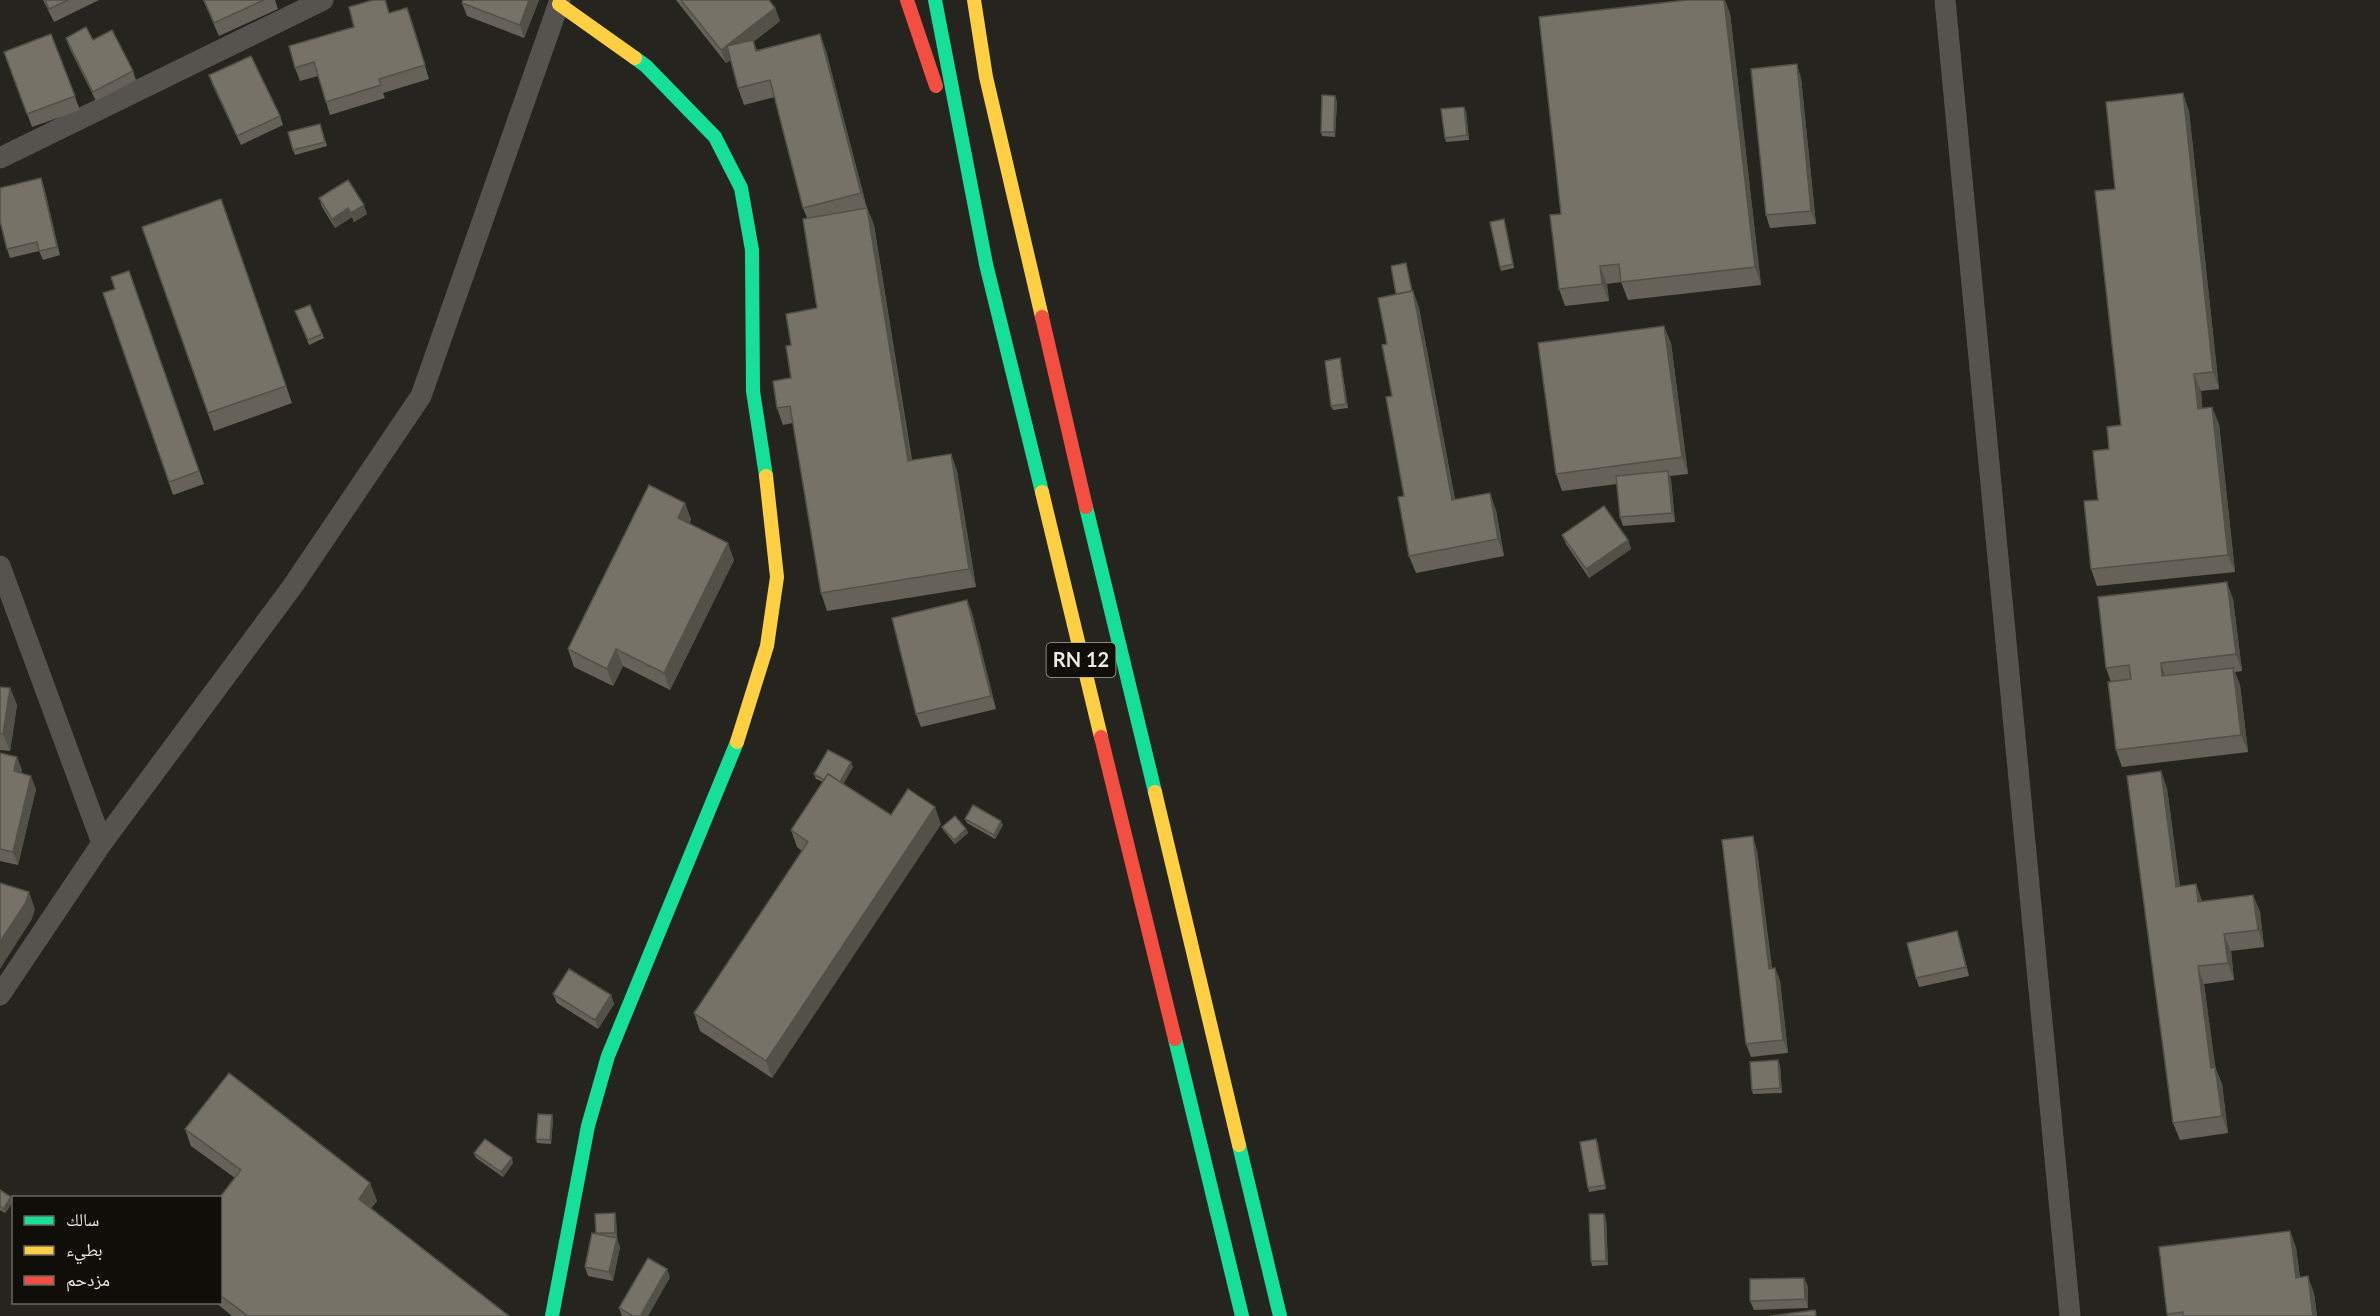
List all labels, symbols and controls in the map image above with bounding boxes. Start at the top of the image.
road number: RN 12 [1046,643,1116,677]
legend [12,1196,222,1304]
text: سالك [66,1208,99,1230]
text: بطيء [66,1238,103,1265]
text: مزدحم [66,1268,110,1292]

